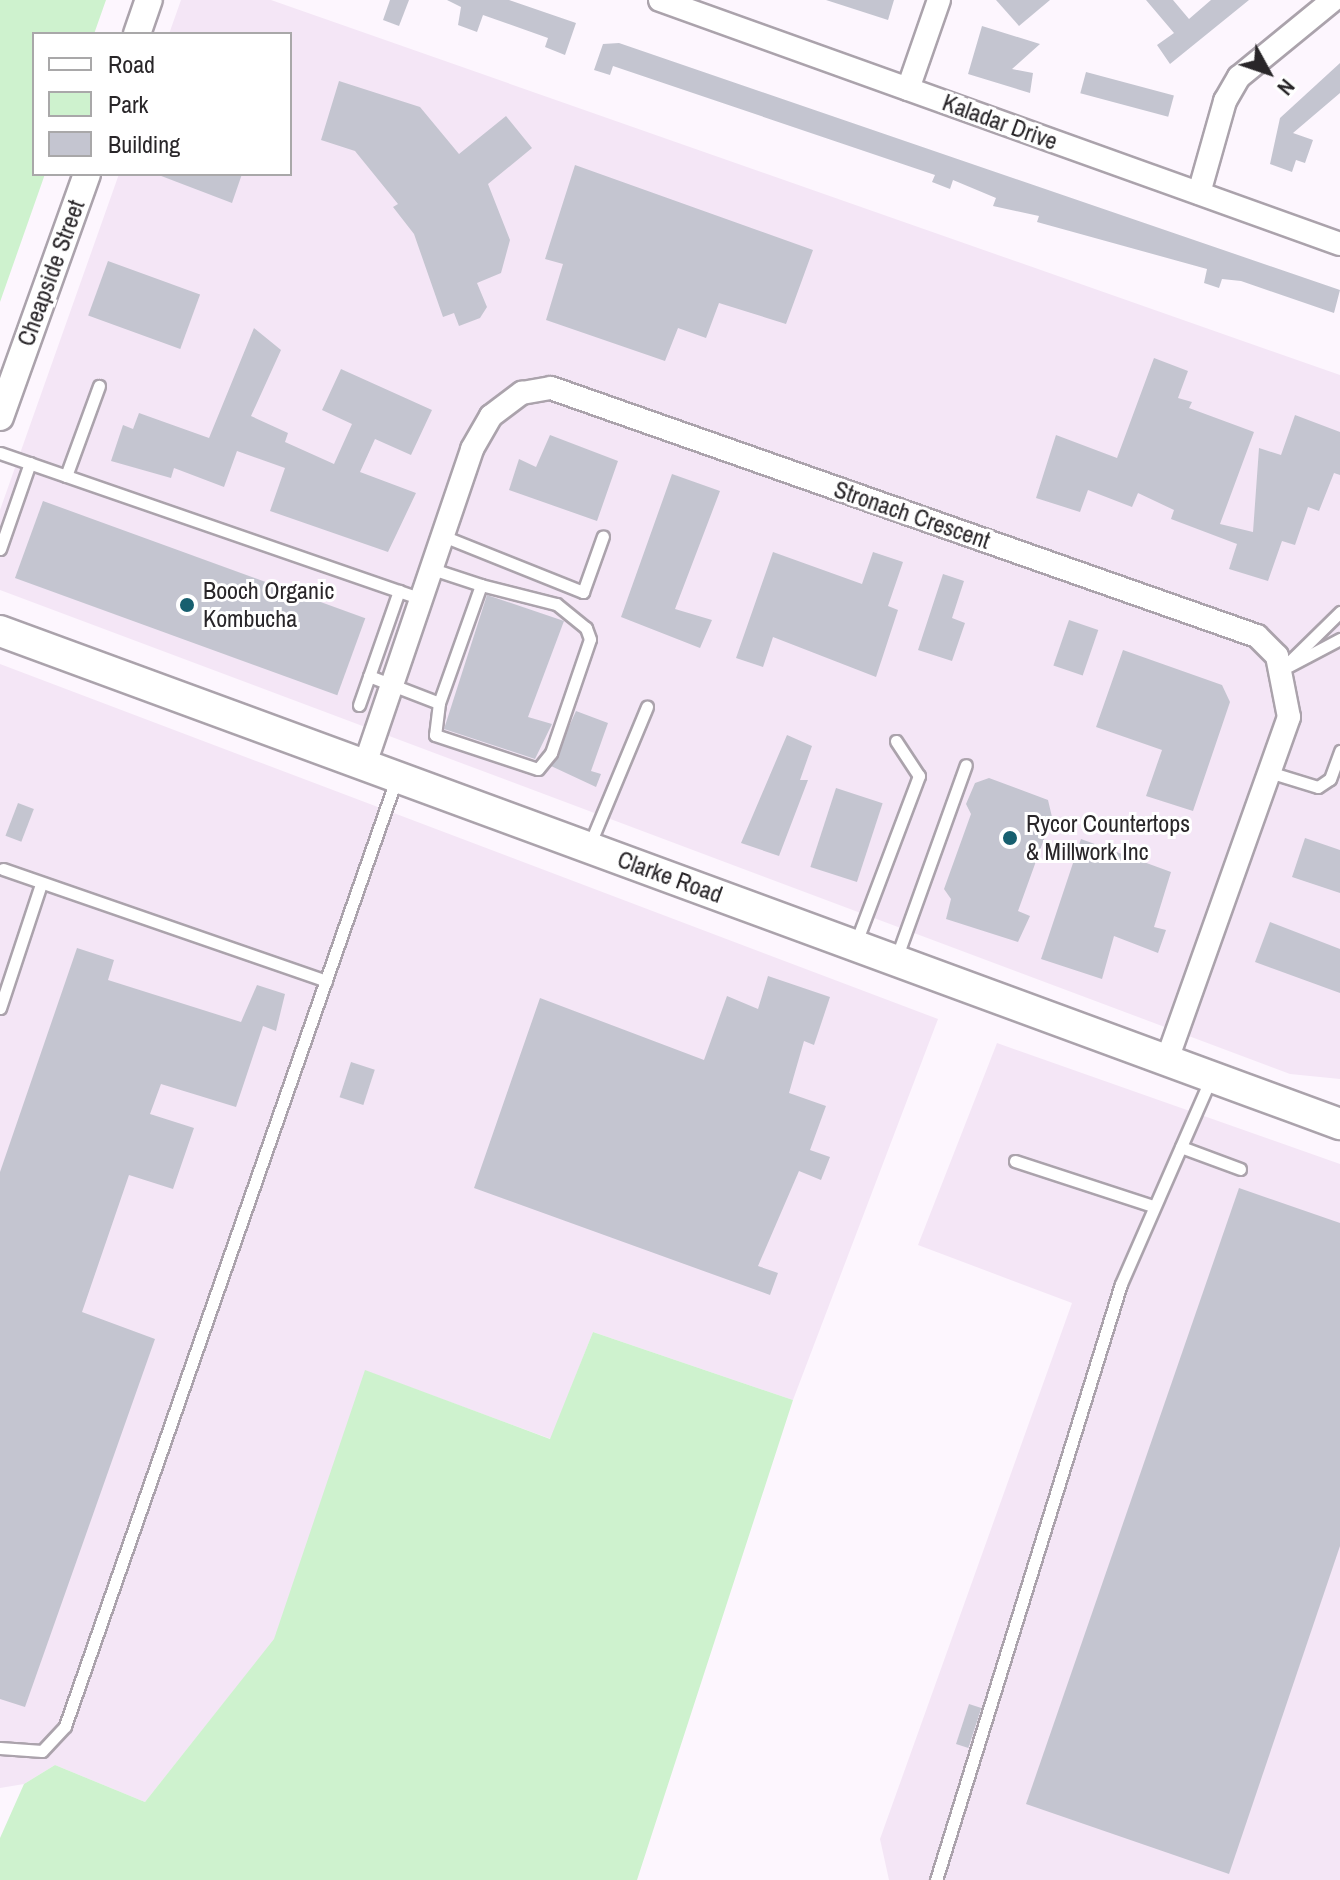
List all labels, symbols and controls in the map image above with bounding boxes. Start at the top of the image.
legend [32,32,292,176]
north arrow [1228,32,1308,112]
text: Road [108,48,155,80]
text: N [1271,73,1302,102]
text: Park [108,88,148,120]
street label: Kaladar Drive [939,88,1061,156]
text: Building [108,128,180,160]
street label: Cheapside Street [11,196,91,350]
street label: Stronach Crescent [830,475,994,555]
place label: Booch Organic Kombucha [203,577,334,633]
marker: Booch Organic Kombucha [178,596,196,614]
place label: Rycor Countertops & Millwork Inc [1026,810,1190,866]
marker: Rycor Countertops & Millwork Inc [1001,829,1019,847]
street label: Clarke Road [614,845,726,909]

